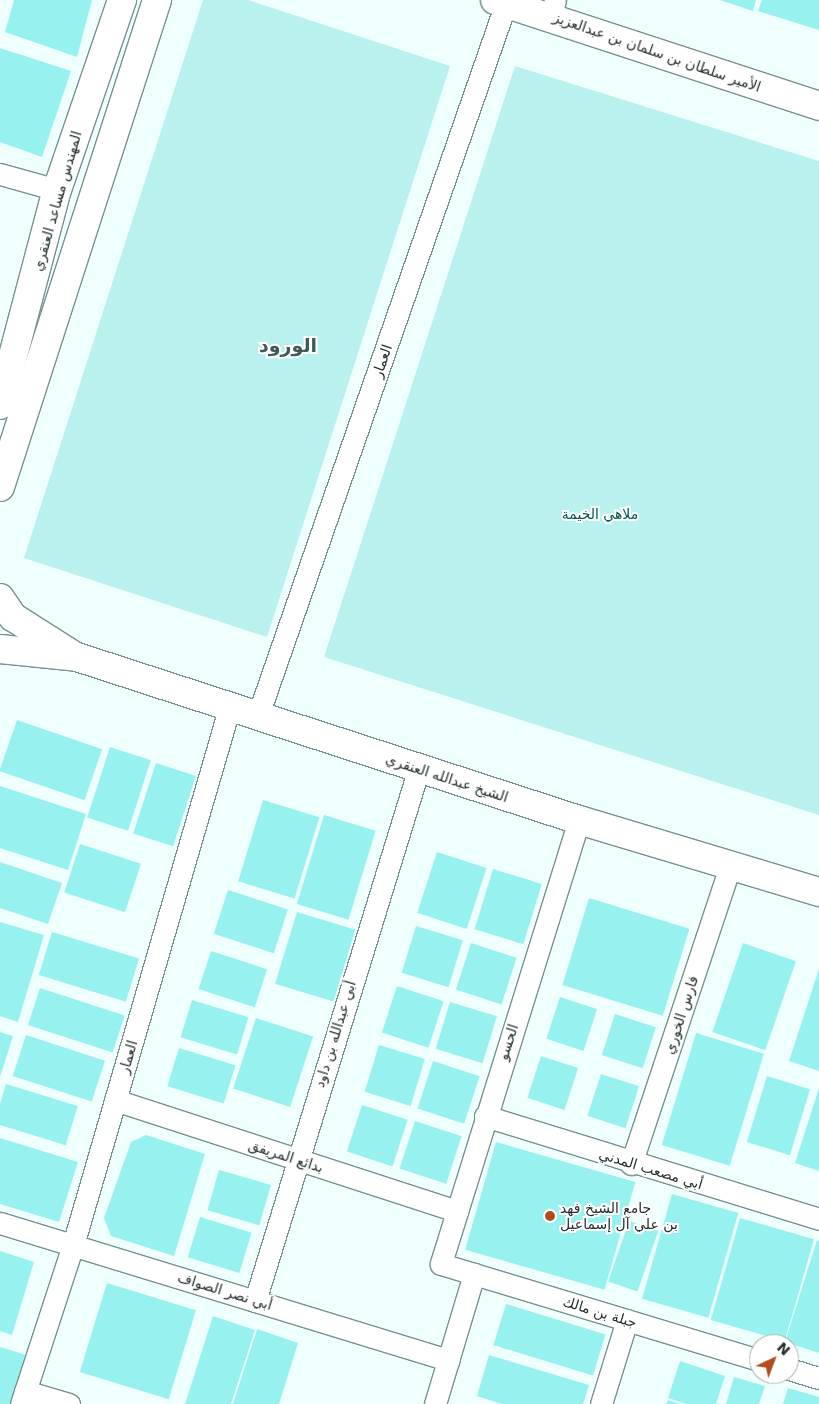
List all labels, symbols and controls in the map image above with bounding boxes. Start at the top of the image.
street label: الأمير سلطان بن سلمان بن عبدالعزيز [551,9,763,95]
street label: المهندس مساعد العنقري [29,129,85,273]
district label: الورود [259,335,317,357]
street label: العمار [369,342,395,380]
park label: ملاهي الخيمة [562,506,638,522]
street label: الشيخ عبدالله العنقري [384,750,510,806]
street label: فارس الخوري [660,974,702,1056]
street label: أبي عبدالله بن داود [311,979,359,1089]
street label: الحسو [494,1022,522,1062]
street label: العمار [115,1038,141,1076]
street label: بدائع المريفق [247,1136,325,1176]
street label: أبي مصعب المدني [597,1145,705,1193]
place label: جامع الشيخ فهد بن علي آل إسماعيل [560,1200,678,1232]
marker: جامع الشيخ فهد بن علي آل إسماعيل [544,1210,556,1222]
street label: أبي نصر الصواف [176,1269,274,1313]
street label: جبلة بن مالك [561,1293,639,1331]
north arrow [749,1334,799,1384]
text: N [774,1339,793,1359]

